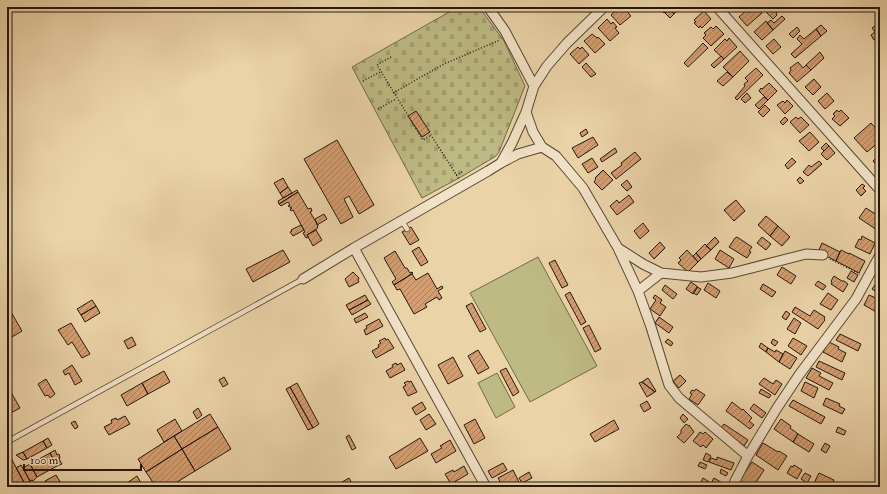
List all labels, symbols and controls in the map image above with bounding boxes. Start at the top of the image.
scale bar [24,446,141,472]
text: 100 m [30,453,59,468]

